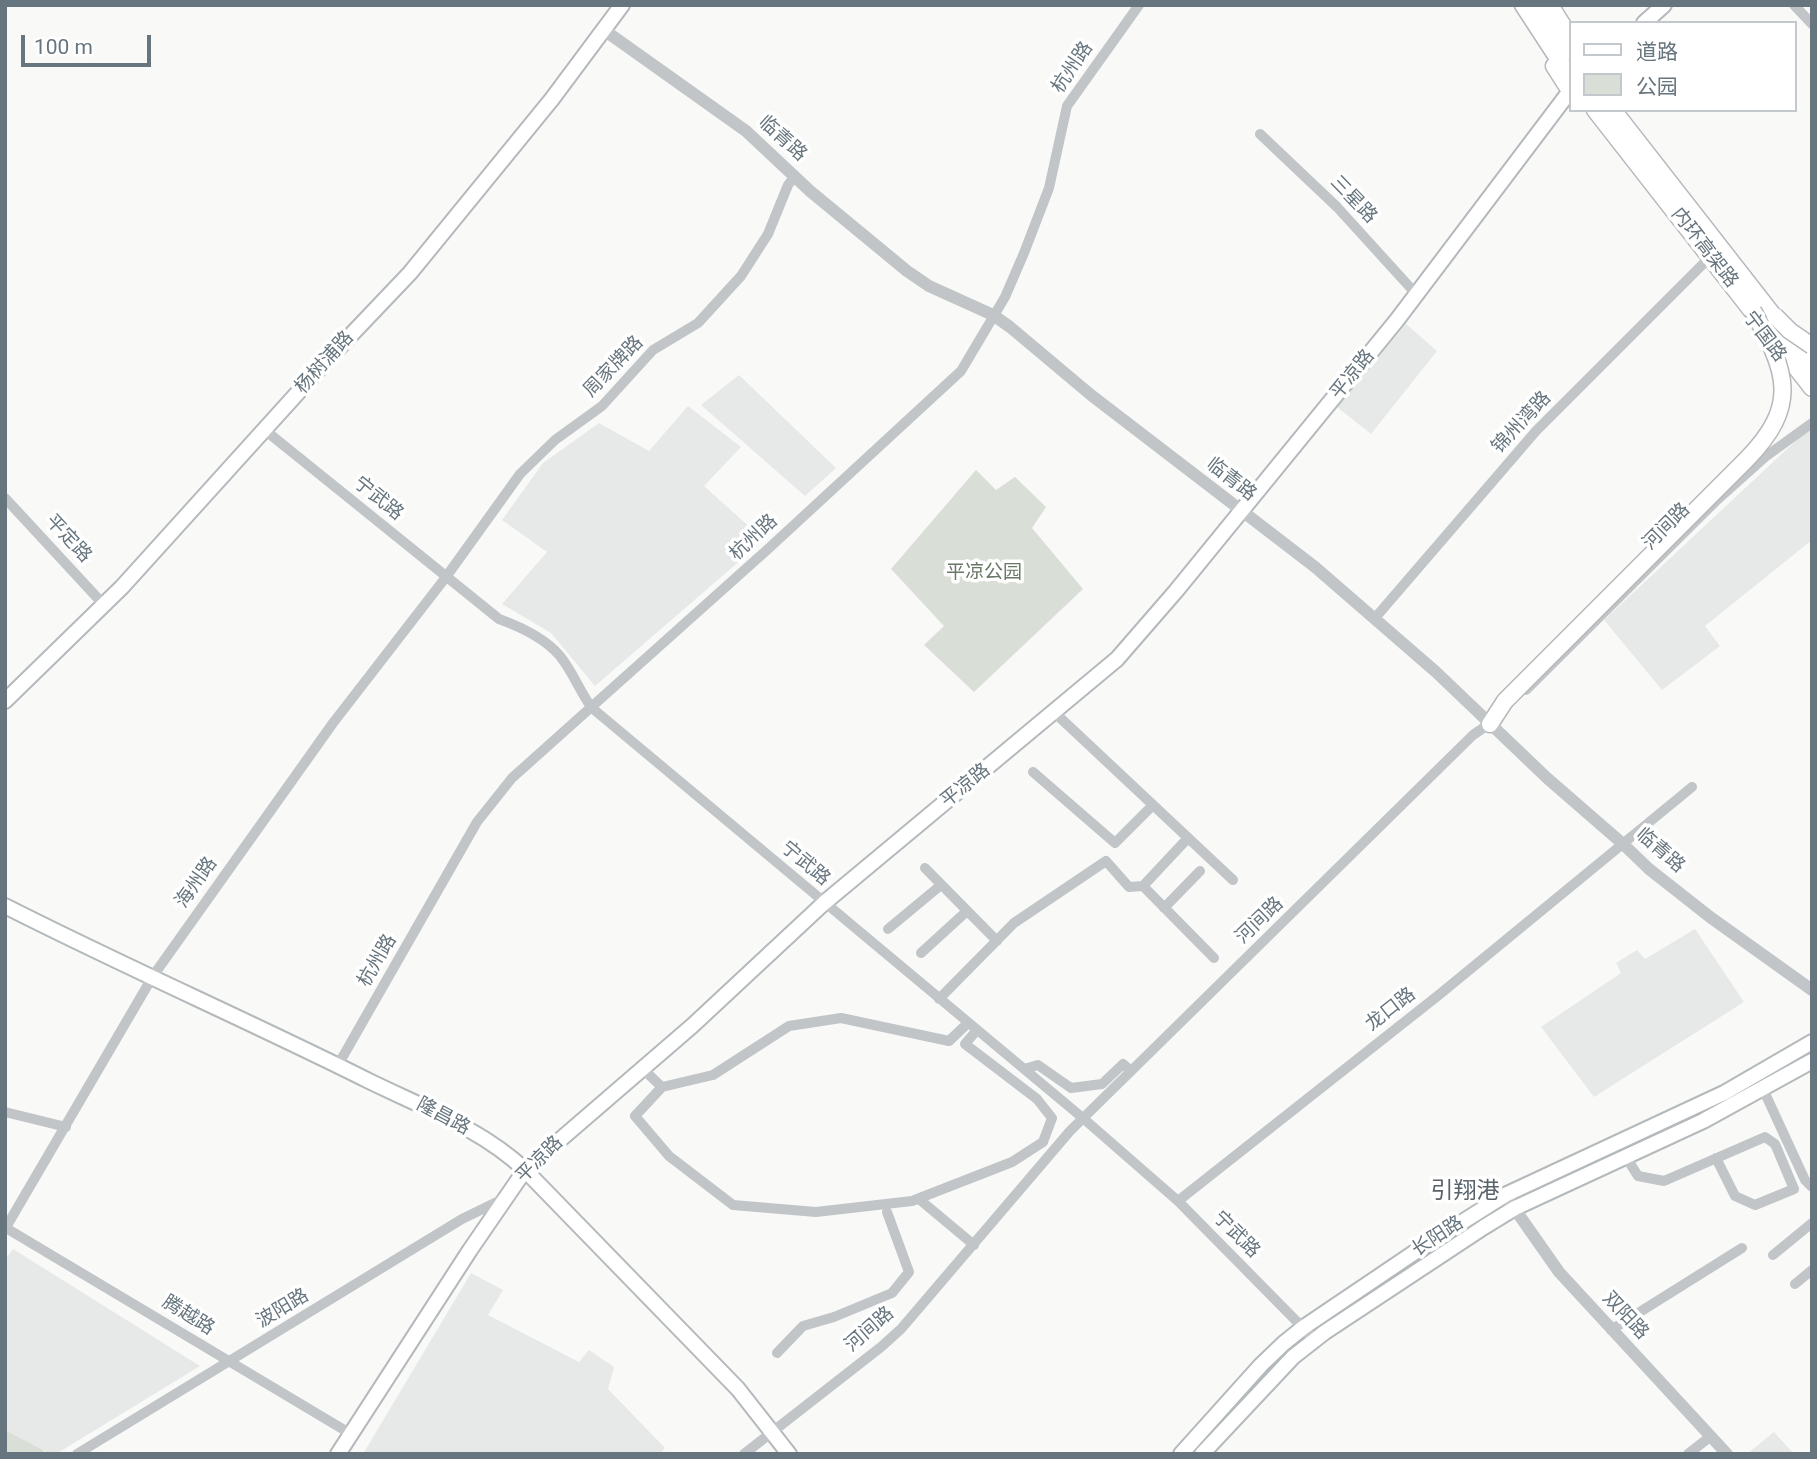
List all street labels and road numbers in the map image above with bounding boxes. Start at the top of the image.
street label: 杭州路 [1048,38,1098,98]
street label: 临青路 [753,111,811,167]
street label: 三星路 [1325,172,1381,228]
street label: 内环高架路 [1666,204,1742,292]
street label: 宁国路 [1738,307,1790,367]
street label: 杨树浦路 [291,327,359,399]
street label: 周家牌路 [579,332,649,402]
street label: 平凉路 [1326,346,1380,404]
street label: 锦州湾路 [1488,387,1556,459]
street label: 临青路 [1202,453,1260,507]
street label: 宁武路 [349,472,407,526]
street label: 河间路 [1639,499,1695,555]
street label: 平定路 [40,510,96,568]
street label: 杭州路 [725,510,783,566]
street label: 平凉路 [937,759,995,813]
street label: 临青路 [1631,824,1689,878]
street label: 宁武路 [776,837,834,891]
street label: 海州路 [171,853,223,913]
street label: 河间路 [1232,893,1288,949]
street label: 杭州路 [354,931,402,991]
street label: 龙口路 [1362,983,1420,1037]
street label: 隆昌路 [412,1094,474,1140]
street label: 平凉路 [512,1132,568,1188]
street label: 宁武路 [1208,1207,1264,1263]
street label: 长阳路 [1408,1212,1468,1262]
street label: 波阳路 [253,1285,313,1333]
street label: 双阳路 [1597,1287,1653,1345]
street label: 腾越路 [158,1291,218,1341]
street label: 河间路 [841,1303,899,1357]

